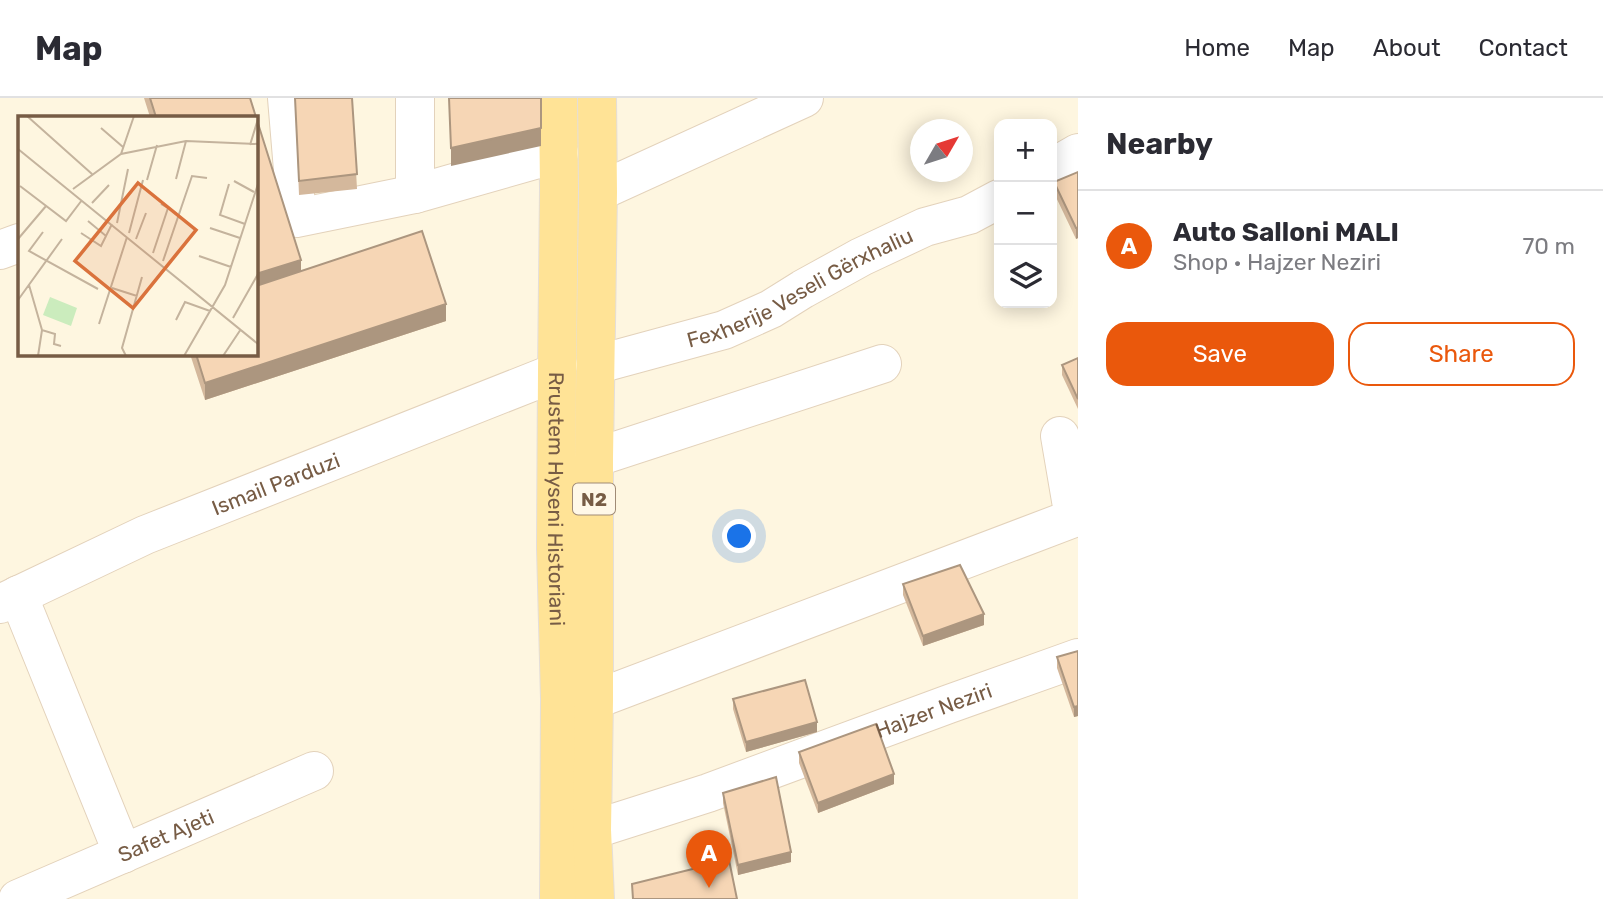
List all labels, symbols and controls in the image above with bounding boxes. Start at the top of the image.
text: Map [35,29,103,68]
text: Home [1184,34,1250,62]
text: Map [1288,34,1335,62]
text: About [1373,34,1441,62]
text: Contact [1479,34,1568,62]
inset map [18,116,257,355]
north arrow [910,119,973,182]
map controls [994,119,1057,308]
button: + [994,119,1057,182]
text: Nearby [1106,126,1213,162]
button: − [994,182,1057,245]
text: Auto Salloni MALI [1173,217,1399,248]
street label: Fexherije Veseli Gërxhaliu [684,222,917,352]
text: A [1121,232,1137,260]
text: 70 m [1523,232,1575,260]
button: layers [994,245,1057,308]
text: Shop · Hajzer Neziri [1173,248,1381,276]
button: Save [1106,322,1334,386]
button: Share [1348,322,1575,386]
street label: Rrustem Hyseni Historiani [543,372,571,626]
street label: Ismail Parduzi [208,447,343,520]
road number: N2 [573,484,615,514]
your location [722,519,756,553]
street label: Hajzer Neziri [872,677,995,743]
street label: Safet Ajeti [114,803,218,867]
pin: A [686,830,732,888]

